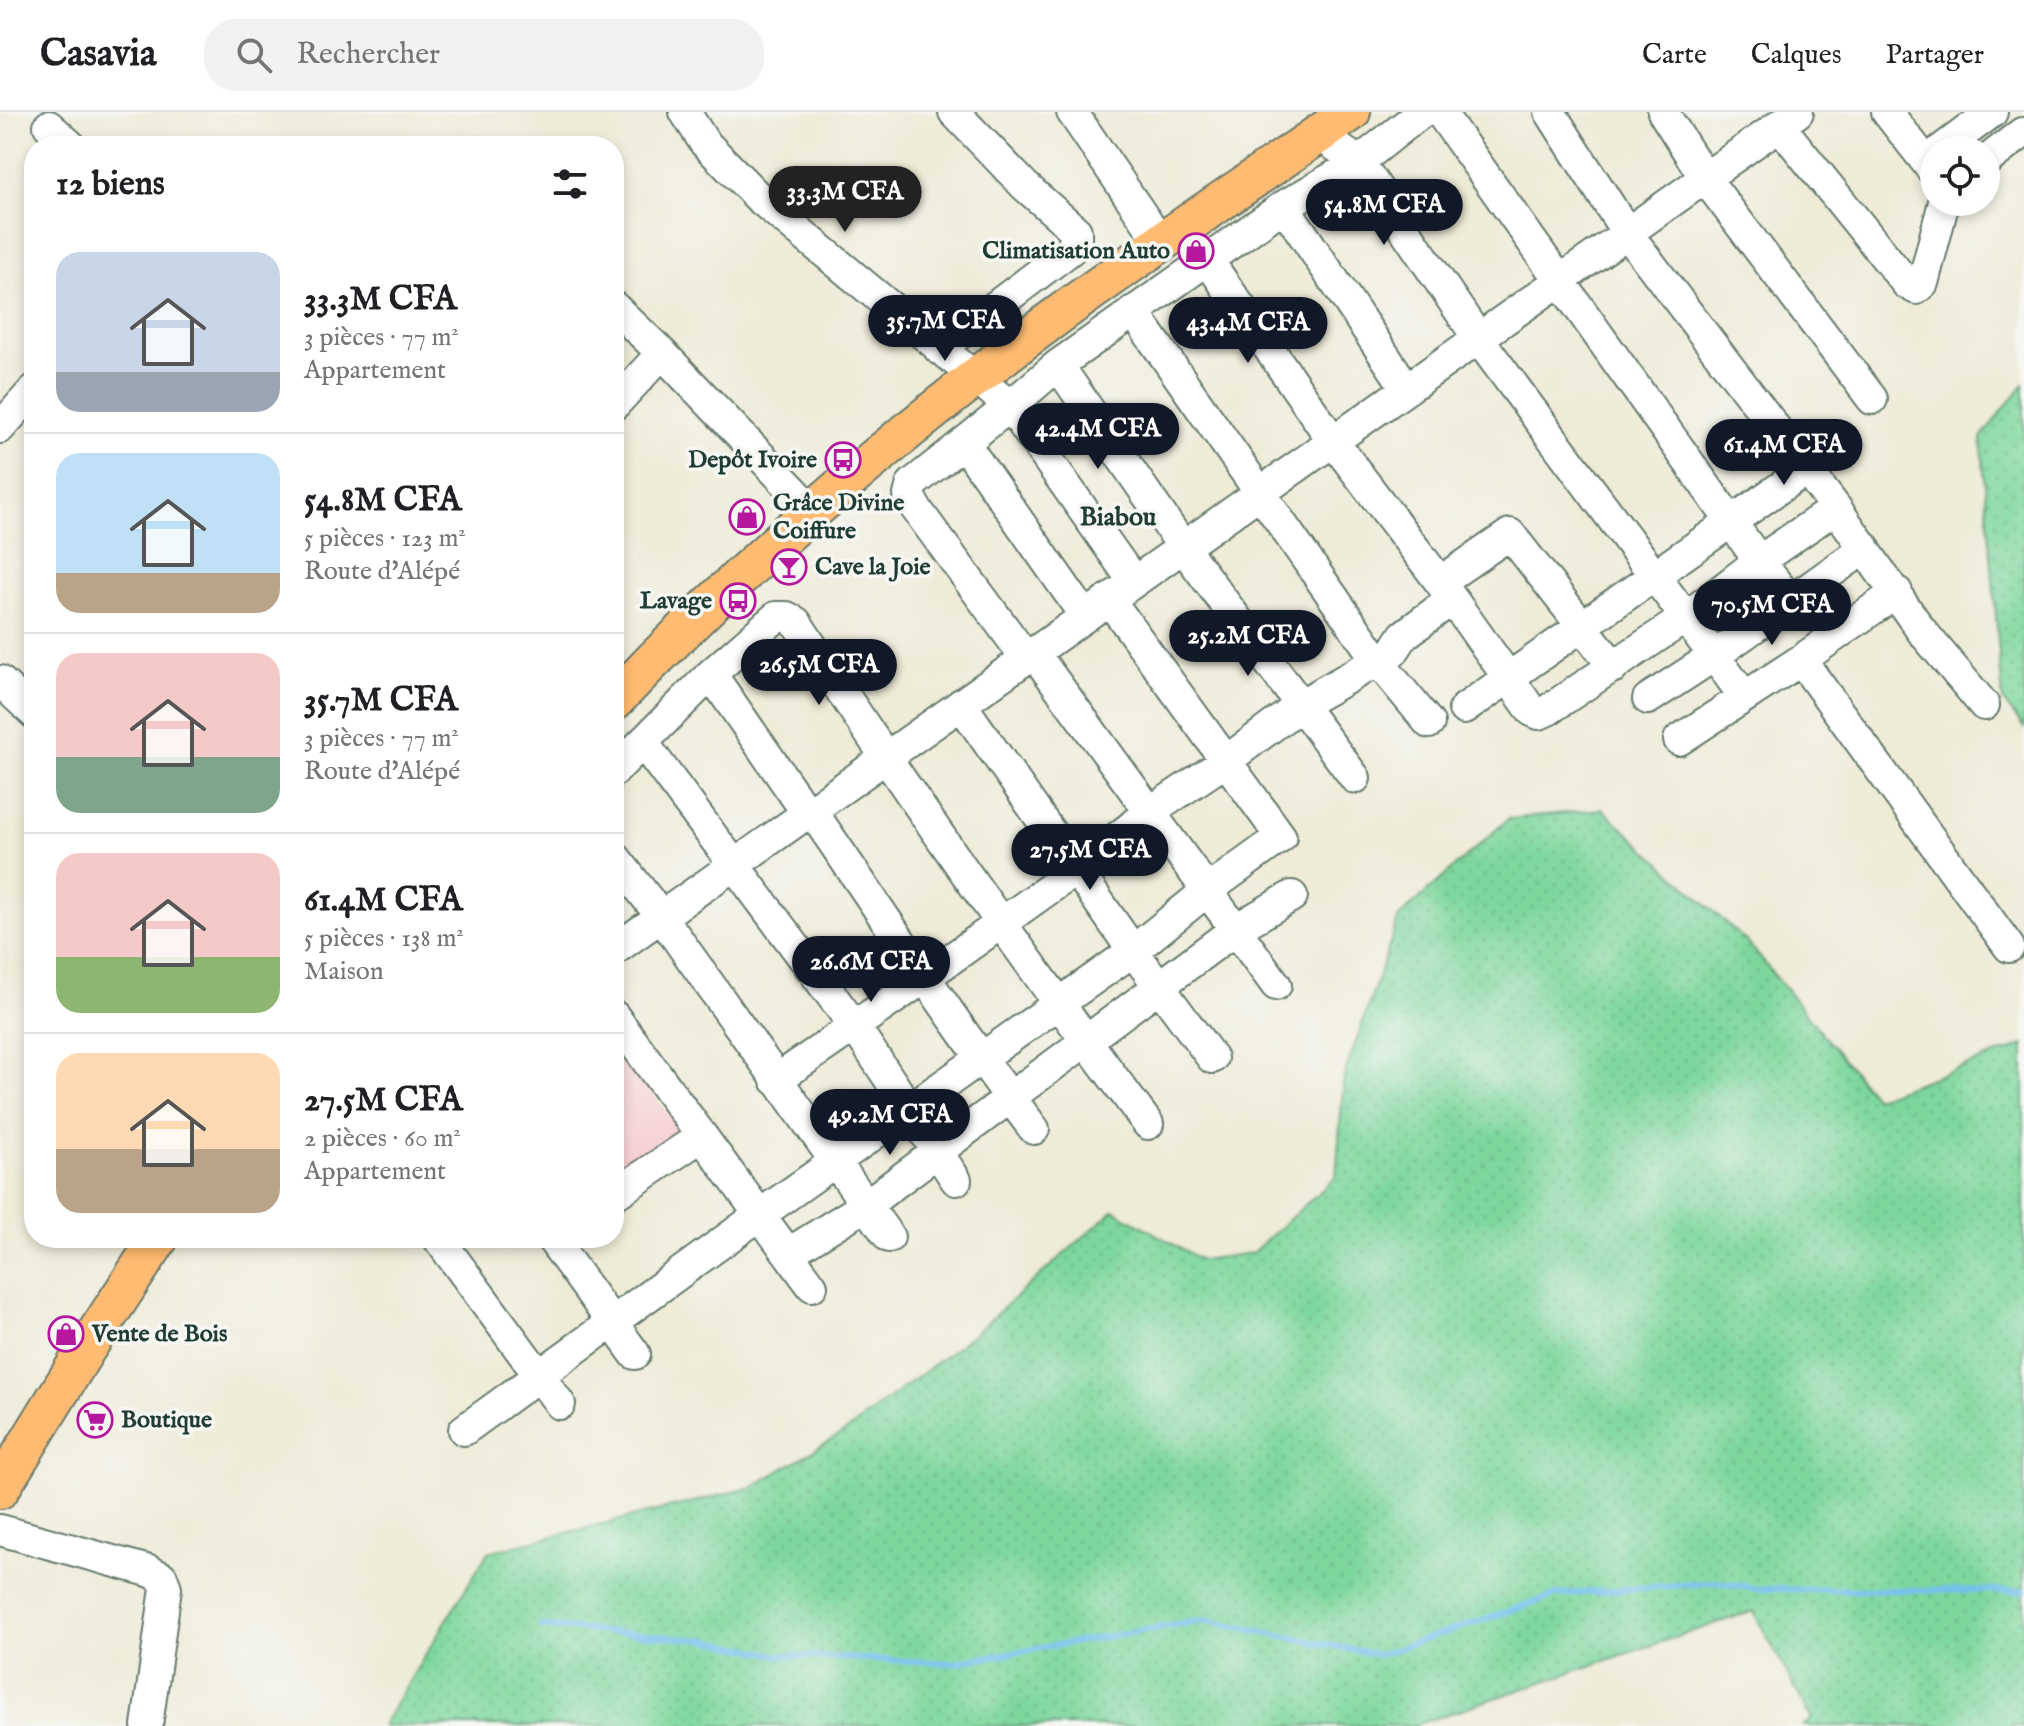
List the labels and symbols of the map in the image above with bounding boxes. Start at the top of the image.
pin: 33.3M CFA [753,166,937,234]
pin: 54.8M CFA [1292,179,1476,247]
shop icon: Climatisation Auto [1177,232,1215,270]
place label: Climatisation Auto [982,236,1170,267]
pin: 35.7M CFA [853,295,1037,363]
pin: 43.4M CFA [1156,297,1340,365]
pin: 42.4M CFA [1006,403,1190,471]
pin: 61.4M CFA [1692,419,1876,487]
bus stop icon: Depôt Ivoire [824,441,862,479]
place label: Depôt Ivoire [688,445,817,476]
place label: Grâce Divine Coiffure [773,488,904,547]
shop icon: Grâce Divine Coiffure [728,498,766,536]
district label: Biabou [1080,501,1157,534]
bar icon: Cave la Joie [770,548,808,586]
place label: Cave la Joie [815,552,931,583]
pin: 70.5M CFA [1680,579,1864,647]
bus stop icon: Lavage [719,582,757,620]
place label: Lavage [640,586,712,617]
pin: 25.2M CFA [1156,610,1340,678]
pin: 26.5M CFA [727,639,911,707]
pin: 27.5M CFA [998,824,1182,892]
pin: 26.6M CFA [779,936,963,1004]
pin: 49.2M CFA [798,1089,982,1157]
shop icon: Vente de Bois [47,1315,85,1353]
place label: Vente de Bois [91,1319,228,1350]
supermarket icon: Boutique [76,1401,114,1439]
place label: Boutique [121,1405,212,1436]

